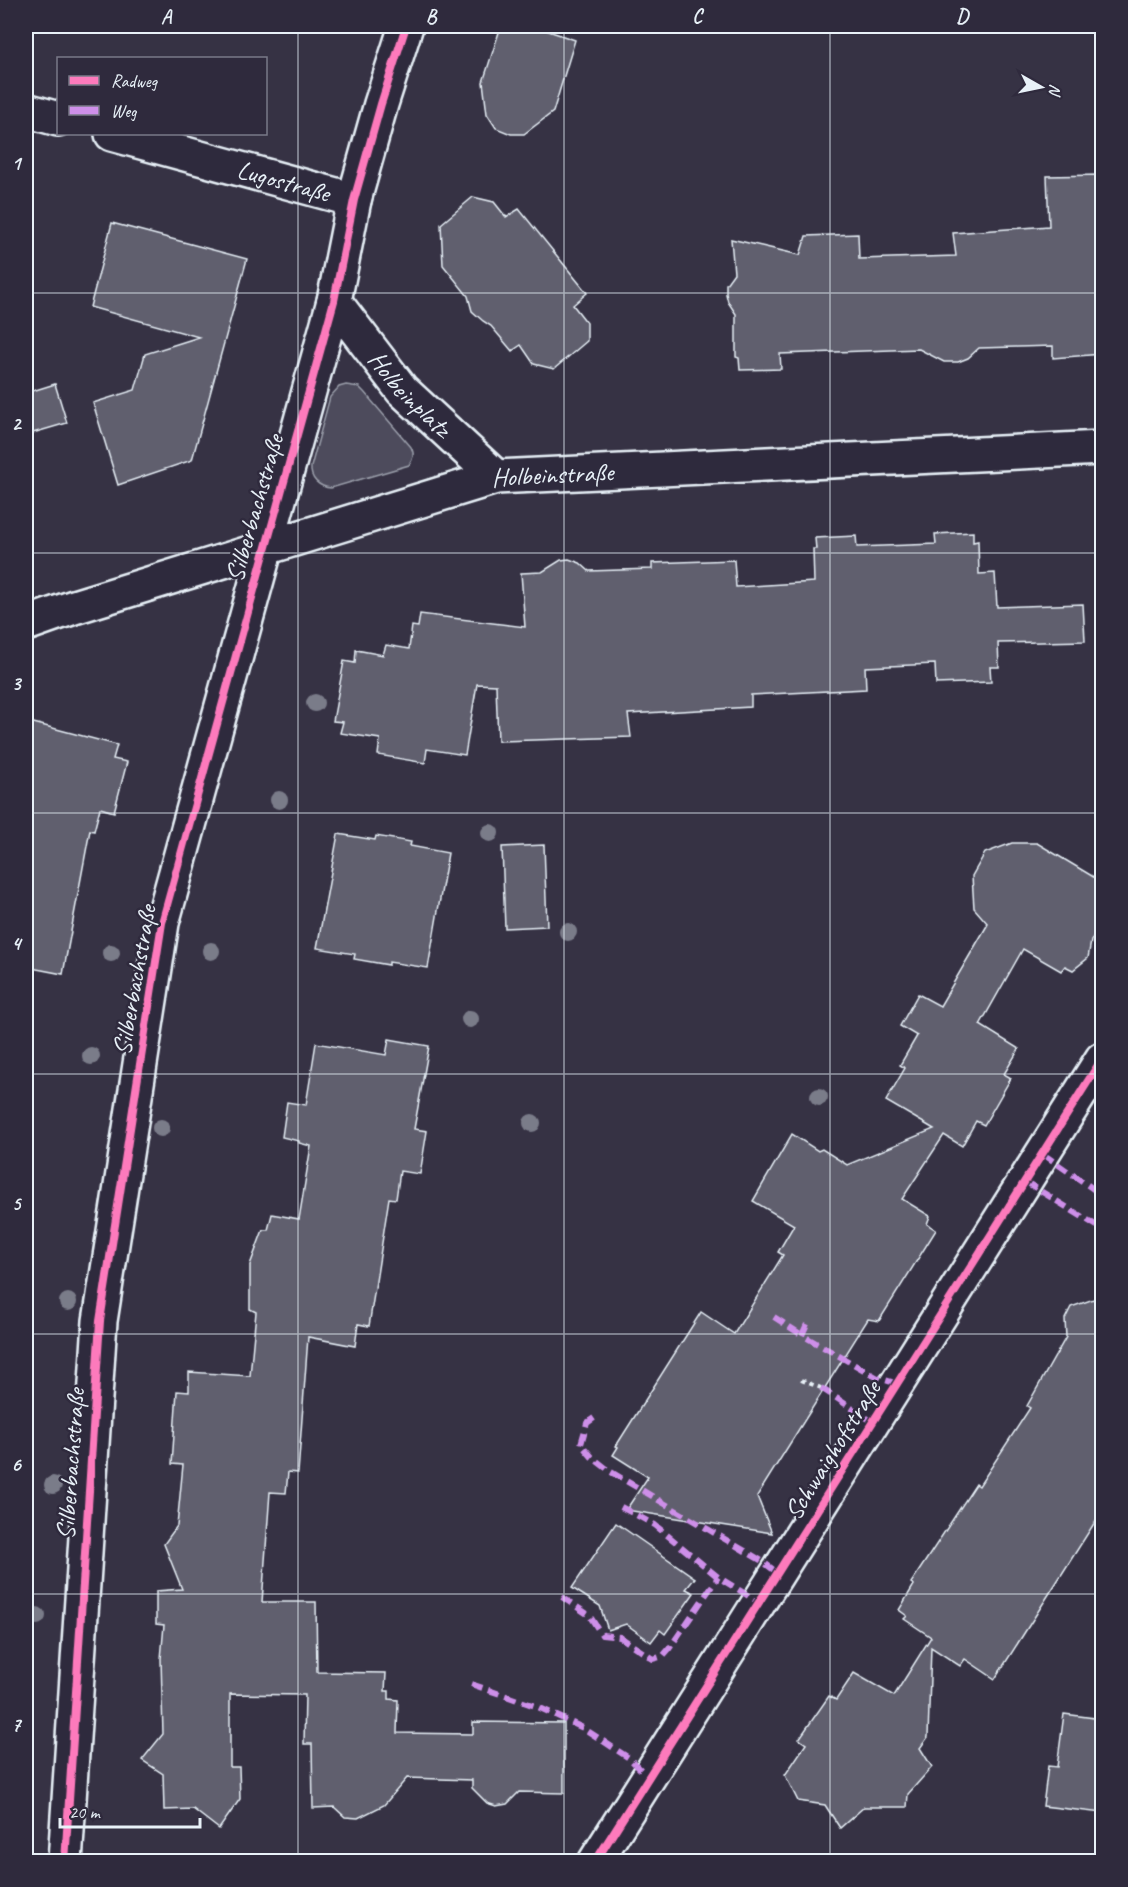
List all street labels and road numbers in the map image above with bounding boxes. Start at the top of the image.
street label: Lugostraße [234,153,336,210]
street label: Holbeinplatz [361,344,460,446]
street label: Silberbachstraße [218,428,292,585]
street label: Holbeinstraße [491,455,617,494]
street label: Silberbachstraße [105,900,164,1058]
street label: Schwaighofstraße [777,1373,890,1526]
street label: Silberbachstraße [49,1385,92,1541]

